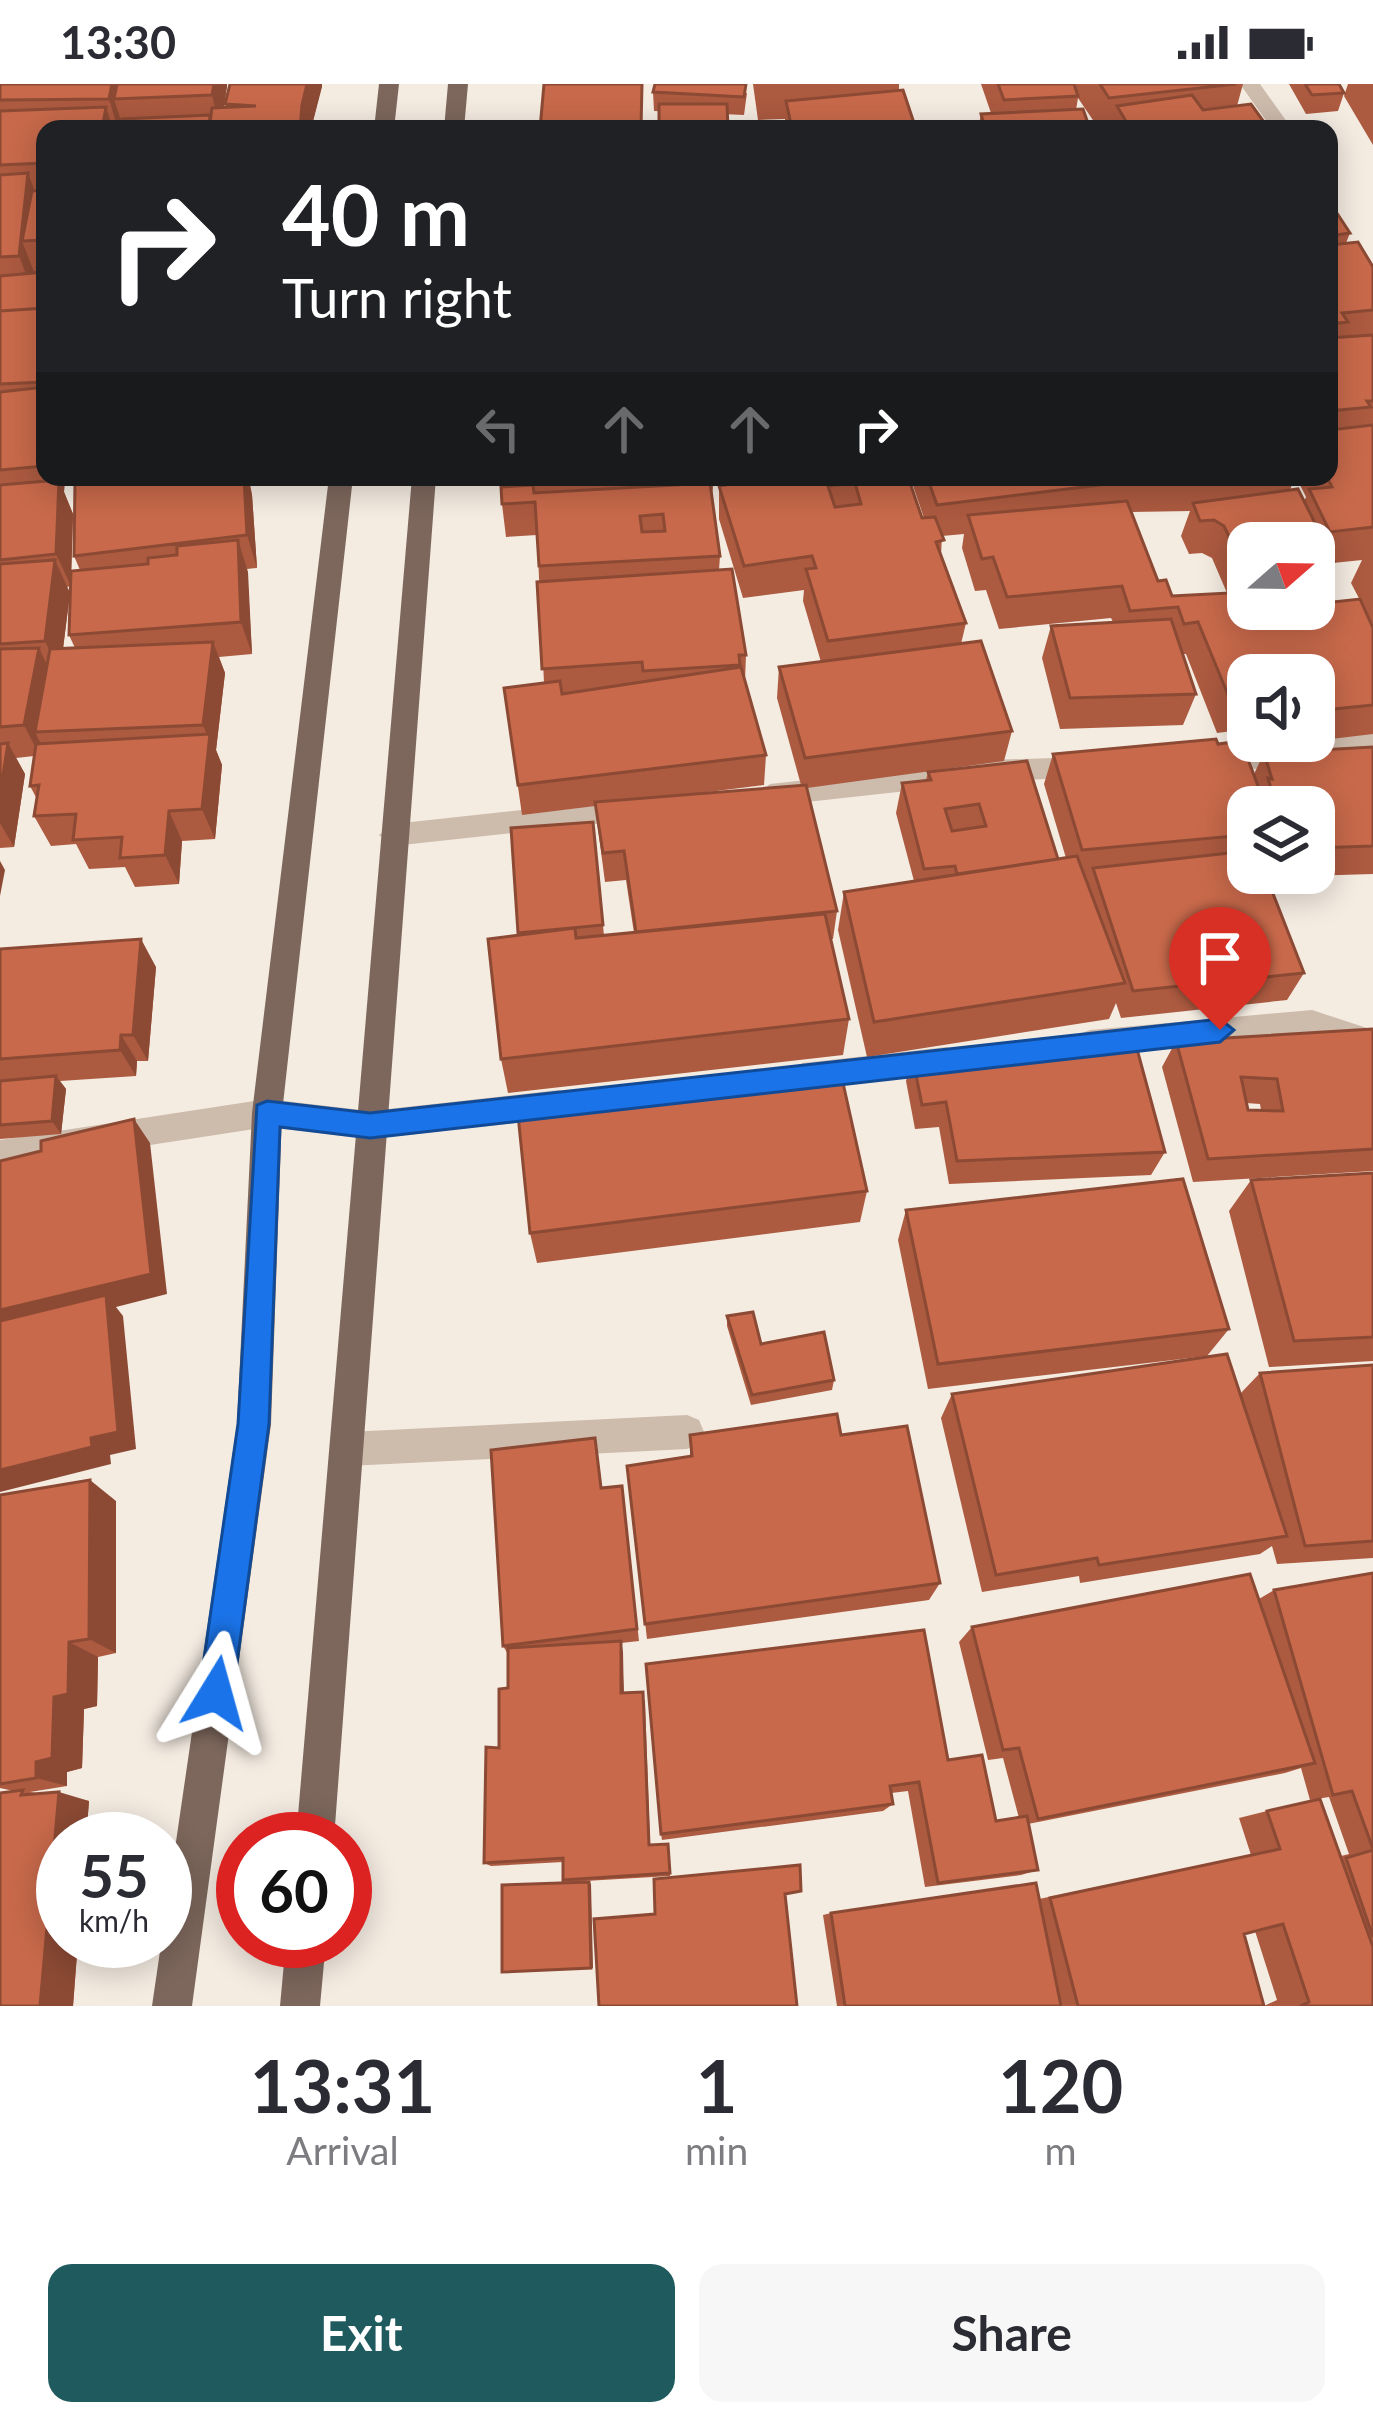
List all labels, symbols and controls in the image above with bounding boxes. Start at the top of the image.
text: 13:30 [60,15,176,69]
text: 40 m [282,163,470,264]
icon: right [84,168,240,324]
text: Turn right [282,265,512,330]
icon: left [465,396,531,462]
icon: ahead [591,396,657,462]
icon: ahead [717,396,783,462]
icon: right [843,396,909,462]
north arrow [1227,522,1335,630]
map controls [1227,522,1335,894]
button: sound [1227,654,1335,762]
button: layers [1227,786,1335,894]
pin [1169,907,1271,1030]
icon: arrive [1187,925,1253,991]
position arrow [153,1630,279,1756]
speed limit sign: 60 [216,1812,372,1968]
text: 55 [79,1839,149,1911]
text: km/h [79,1902,149,1938]
text: 13:31 [250,2042,435,2128]
text: 1 [696,2042,738,2128]
text: 120 [998,2042,1123,2128]
text: Arrival [286,2127,399,2173]
text: min [685,2127,748,2173]
text: m [1045,2127,1077,2173]
button: Exit [48,2264,675,2402]
button: Share [699,2264,1325,2402]

